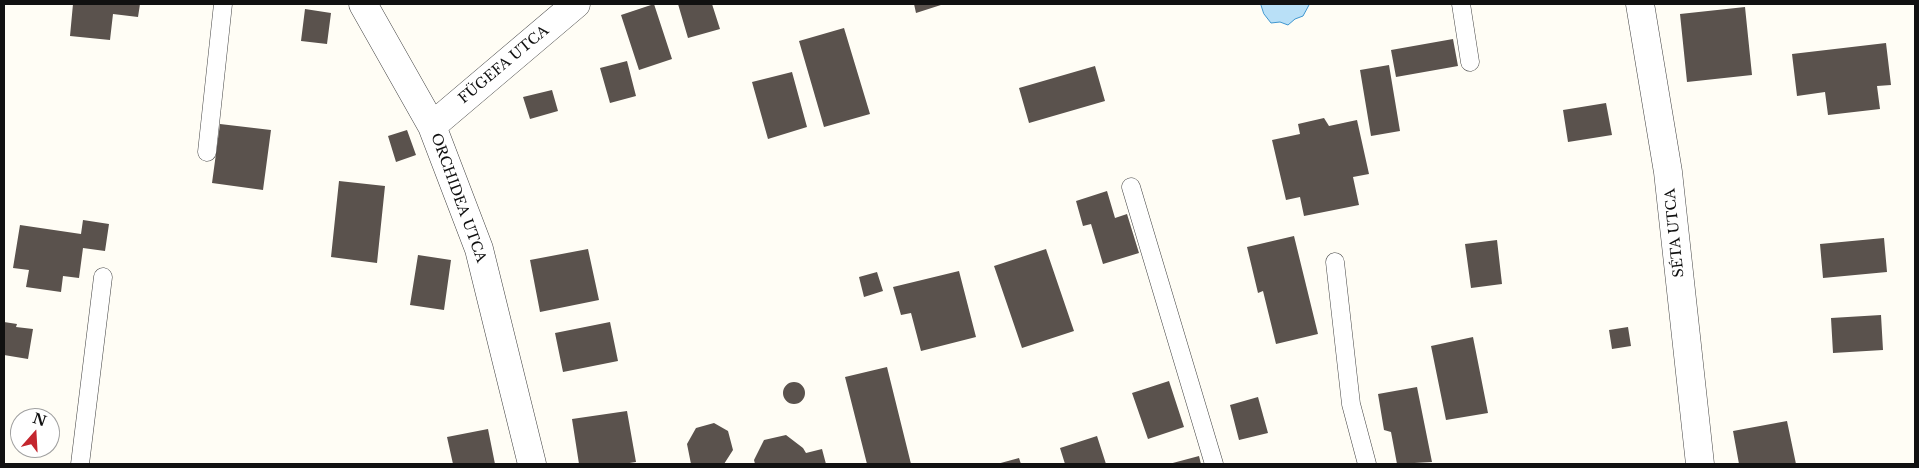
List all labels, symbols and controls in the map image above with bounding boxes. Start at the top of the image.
street label: FÜGEFA UTCA [456,23,552,107]
street label: ORCHIDEA UTCA [427,131,489,265]
street label: SÉTA UTCA [1662,188,1688,278]
north arrow [10,408,60,458]
text: N [30,409,49,430]

